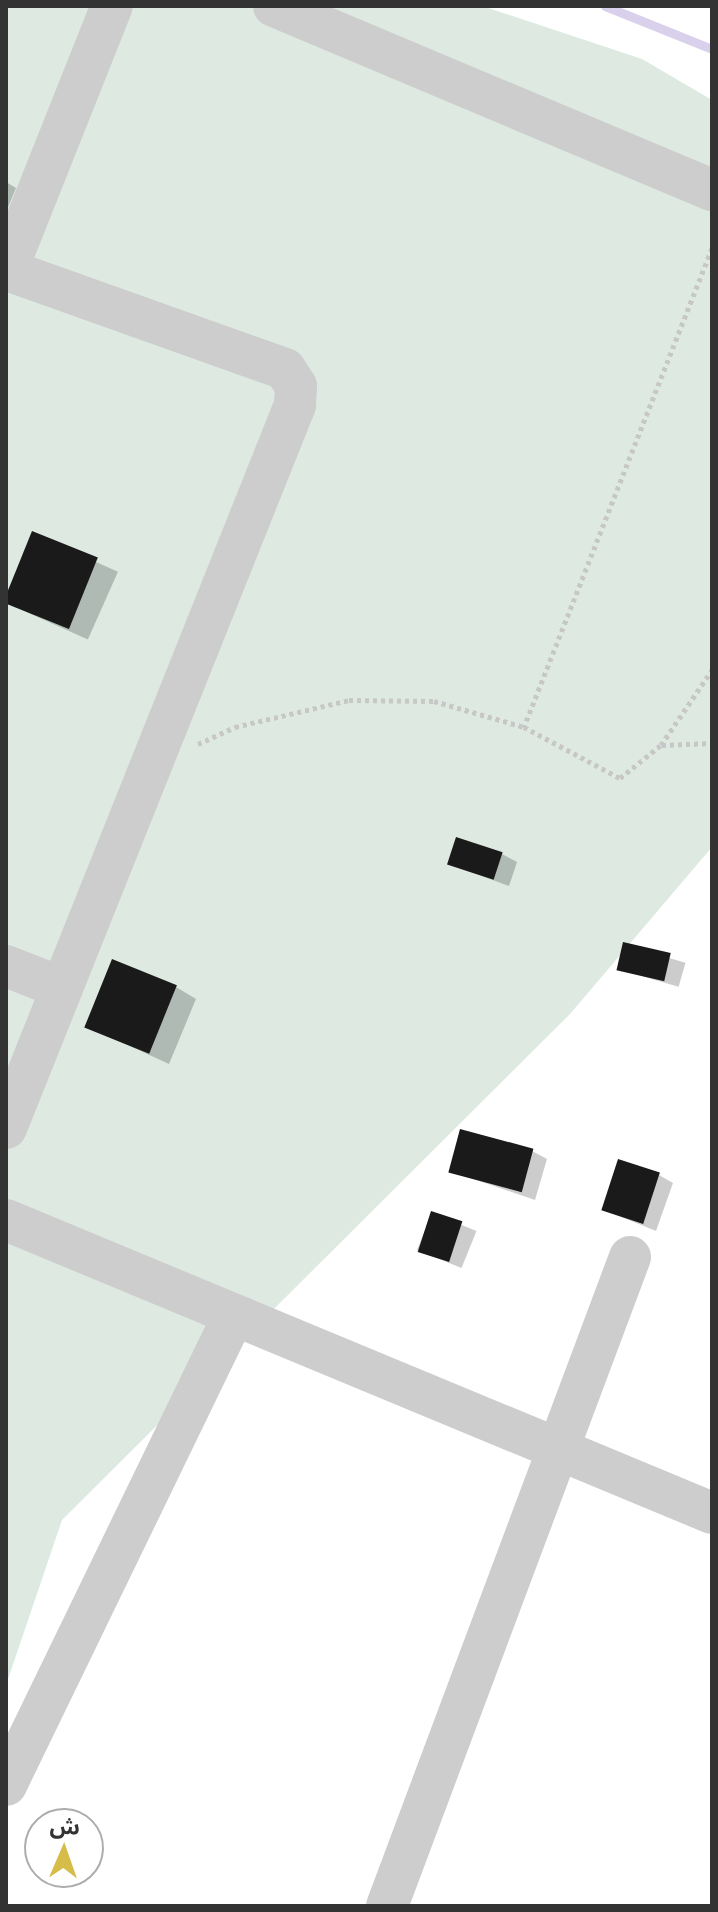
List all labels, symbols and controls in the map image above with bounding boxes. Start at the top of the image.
north arrow [24,1808,104,1888]
text: ش [49,1810,80,1842]

